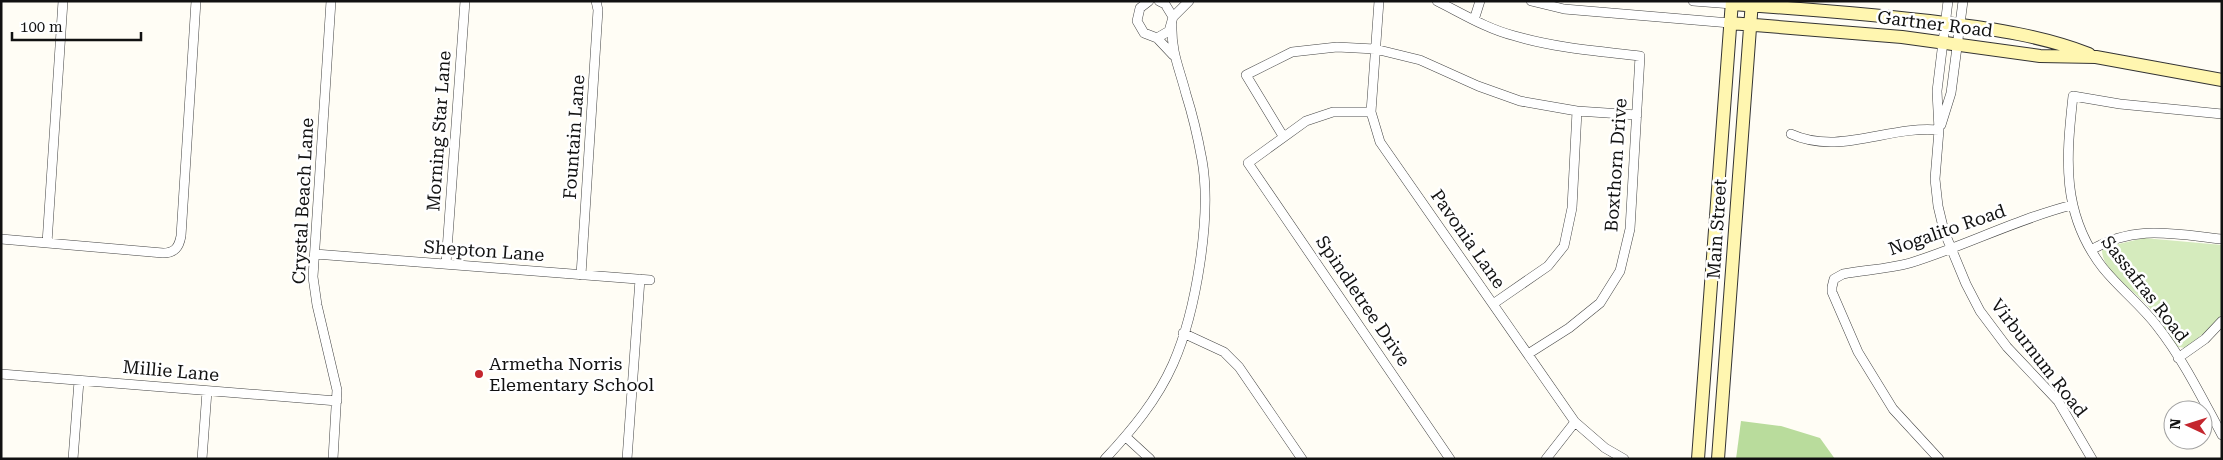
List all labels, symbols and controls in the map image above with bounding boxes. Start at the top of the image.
street label: Gartner Road [1876,6,1994,41]
scale bar [12,10,141,42]
text: 100 m [20,18,63,36]
street label: Morning Star Lane [422,50,455,212]
street label: Fountain Lane [559,74,588,200]
street label: Boxthorn Drive [1600,97,1631,232]
street label: Crystal Beach Lane [288,117,317,285]
street label: Main Street [1703,178,1730,280]
street label: Pavonia Lane [1427,185,1510,292]
street label: Nogalito Road [1885,199,2009,259]
street label: Sassafras Road [2097,231,2194,346]
street label: Spindletree Drive [1312,232,1415,370]
street label: Shepton Lane [423,236,545,265]
street label: Virburnum Road [1987,295,2092,421]
place label: Armetha Norris Elementary School [489,353,654,395]
street label: Millie Lane [122,356,220,385]
marker: Armetha Norris Elementary School [473,368,485,380]
north arrow [2163,400,2213,450]
text: N [2167,418,2183,430]

